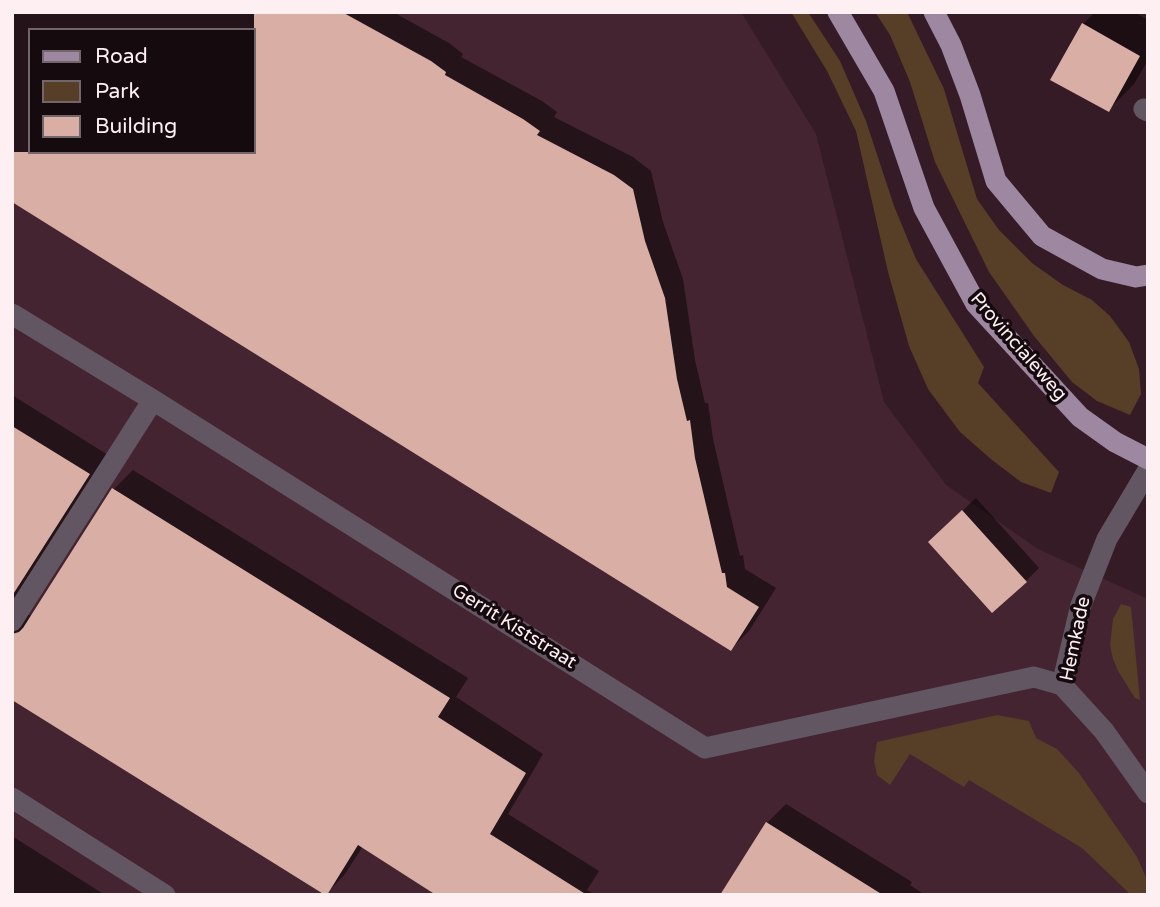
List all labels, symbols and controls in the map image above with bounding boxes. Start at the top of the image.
legend [28,28,256,154]
text: Road [95,44,148,69]
text: Park [95,79,140,104]
text: Building [95,114,177,139]
street label: Provincialeweg [965,288,1071,406]
street label: Gerrit Kiststraat [448,580,580,674]
street label: Hemkade [1056,595,1096,683]

